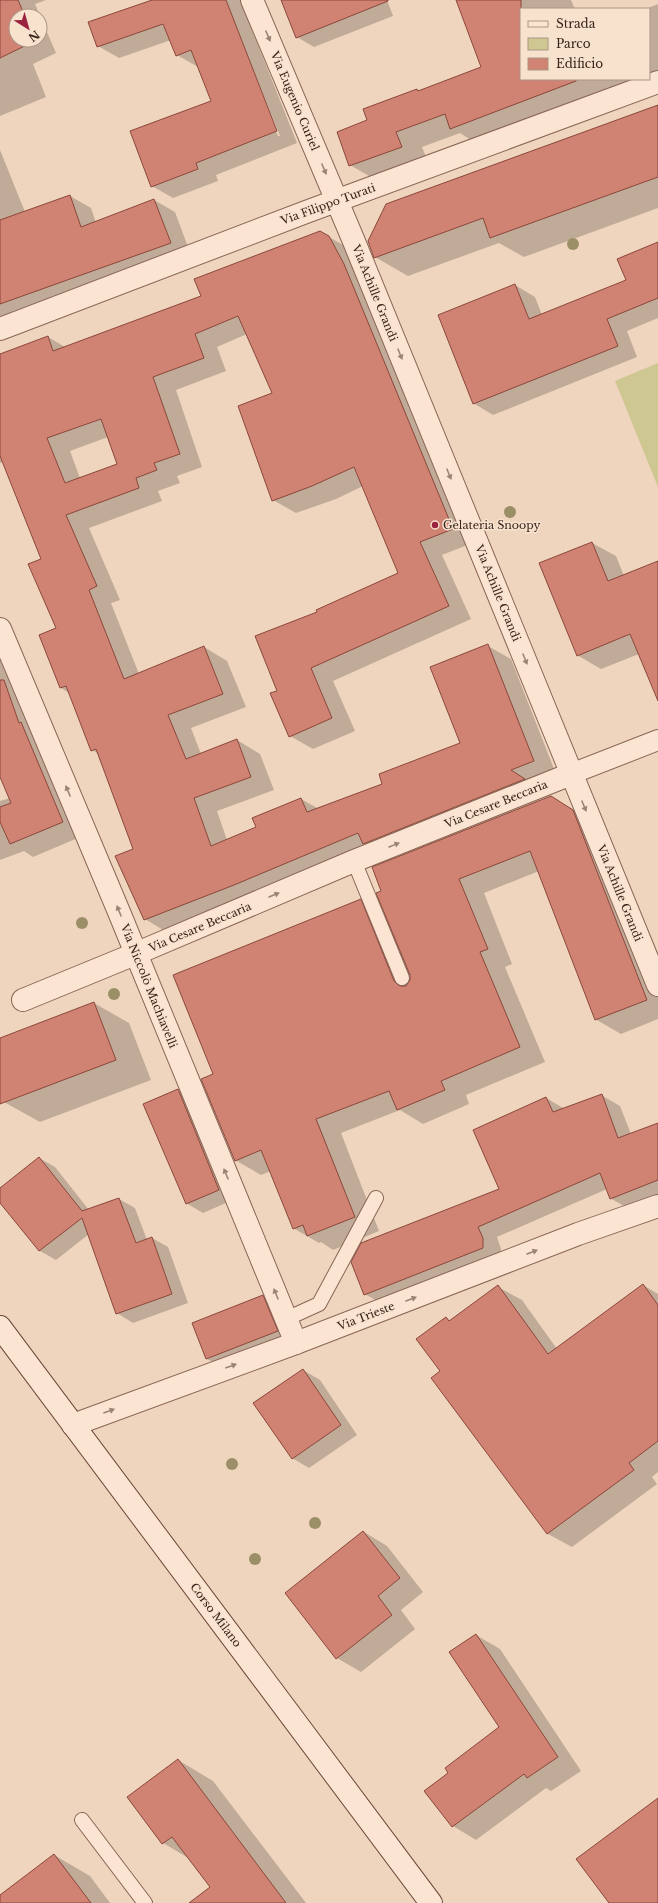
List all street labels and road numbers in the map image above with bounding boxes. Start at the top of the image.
street label: Via Eugenio Curiel [267,48,322,153]
street label: Via Filippo Turati [278,180,377,228]
street label: Via Achille Grandi [349,242,401,343]
street label: Via Achille Grandi [472,542,524,643]
street label: Via Cesare Beccaria [441,777,550,831]
street label: Via Achille Grandi [594,842,646,943]
street label: Via Cesare Beccaria [146,899,254,955]
street label: Via Niccolò Machiavelli [117,921,180,1050]
street label: Via Trieste [335,1299,396,1334]
street label: Corso Milano [187,1580,245,1650]

